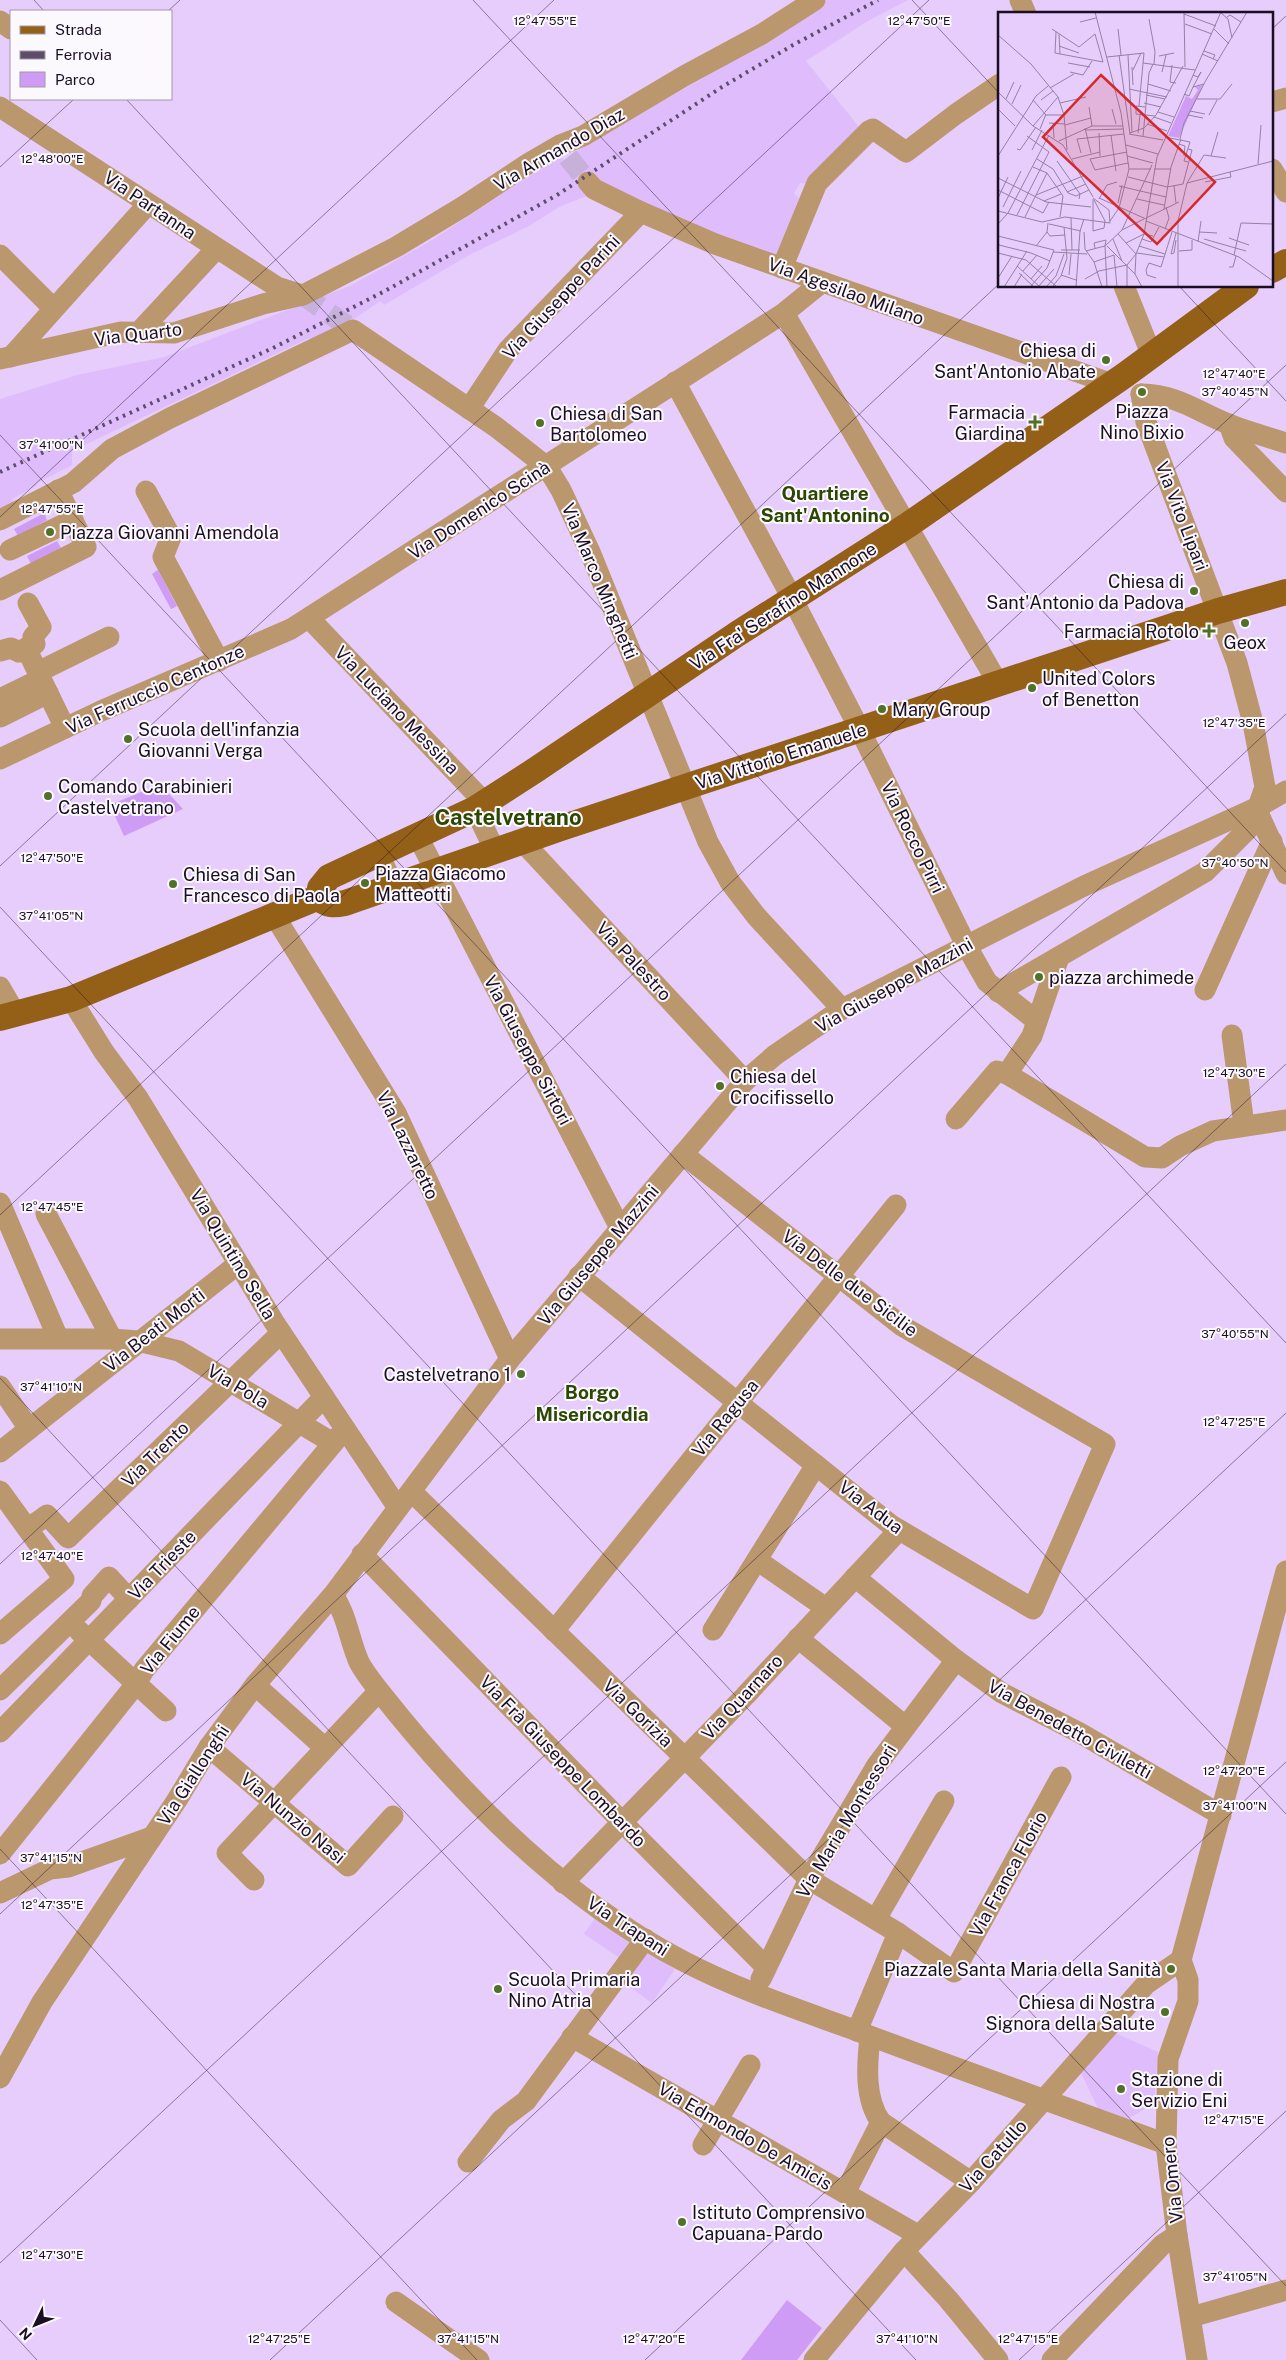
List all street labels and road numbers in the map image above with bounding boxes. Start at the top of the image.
street label: Via Armando Diaz [490,103,628,195]
street label: Via Partanna [100,167,200,243]
street label: Via Giuseppe Parini [498,231,624,363]
street label: Via Agesilao Milano [765,253,927,329]
street label: Via Quarto [93,318,183,350]
street label: Via Domenico Scinà [404,456,554,564]
street label: Via Vito Lipari [1152,458,1212,574]
street label: Via Marco Minghetti [558,500,642,662]
street label: Via Fra' Serafino Mannone [686,538,880,674]
street label: Via Ferruccio Centonze [63,640,247,738]
street label: Via Luciano Messina [331,642,463,778]
street label: Via Vittorio Emanuele [693,718,869,794]
street label: Via Rocco Pirri [877,778,949,896]
street label: Via Palestro [592,917,676,1005]
street label: Via Giuseppe Mazzini [812,933,976,1037]
street label: Via Giuseppe Sirtori [480,972,576,1128]
street label: Via Lazzaretto [373,1087,443,1203]
street label: Via Giuseppe Mazzini [533,1180,663,1330]
street label: Via Quintino Sella [186,1185,280,1323]
street label: Via Delle due Sicilie [778,1225,922,1341]
street label: Via Beati Morti [99,1284,209,1376]
street label: Via Pola [204,1360,272,1412]
street label: Via Ragusa [687,1375,763,1461]
street label: Via Trento [117,1417,193,1491]
street label: Via Adua [835,1476,907,1538]
street label: Via Trieste [124,1526,200,1604]
street label: Via Fiume [136,1601,204,1679]
street label: Via Quarnaro [697,1650,787,1744]
street label: Via Frà Giuseppe Lombardo [476,1671,650,1851]
street label: Via Gorizia [599,1675,677,1751]
street label: Via Benedetto Civiletti [984,1675,1156,1783]
street label: Via Giallonghi [153,1721,233,1829]
street label: Via Maria Montessori [792,1740,900,1902]
street label: Via Nunzio Nasi [237,1768,349,1868]
street label: Via Franca Florio [965,1808,1051,1940]
street label: Via Trapani [583,1892,673,1960]
street label: Via Edmondo De Amicis [654,2078,836,2194]
street label: Via Catullo [955,2115,1031,2197]
street label: Via Omero [1157,2136,1187,2224]

